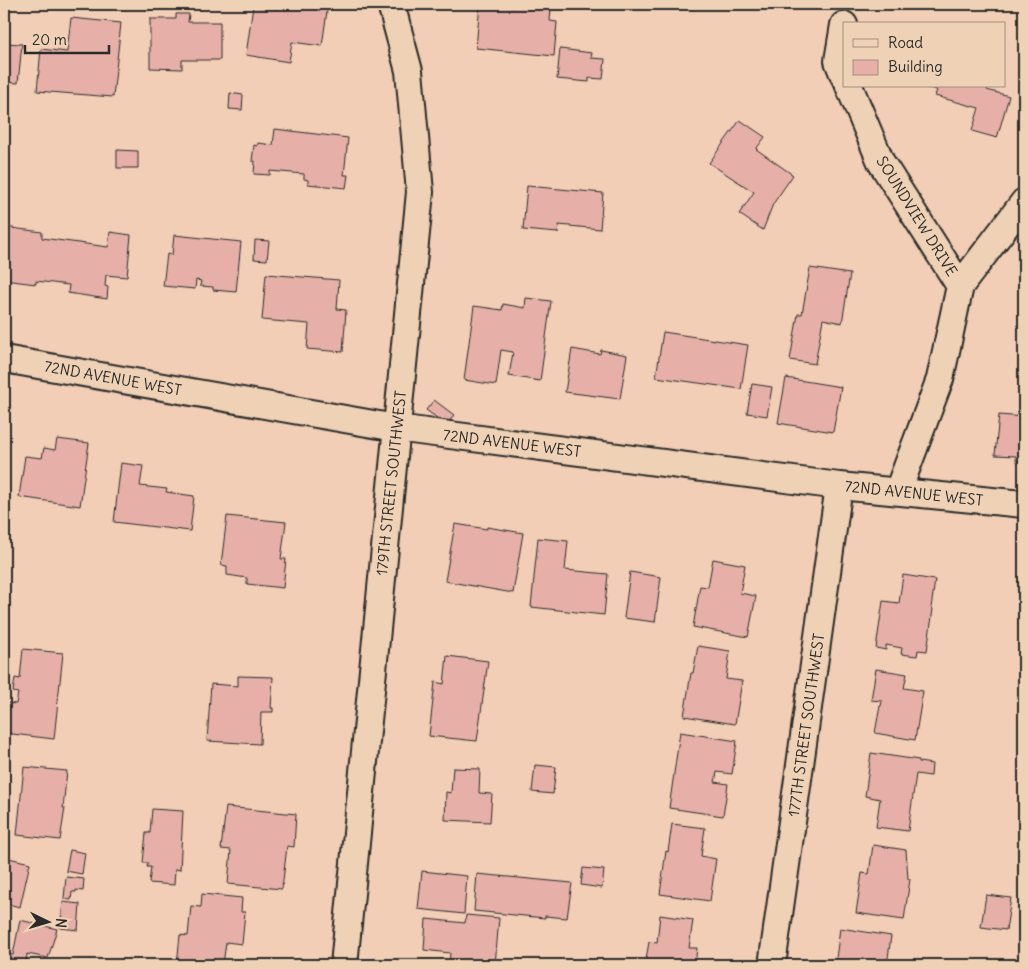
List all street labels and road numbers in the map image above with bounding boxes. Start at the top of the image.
street label: SOUNDVIEW DRIVE [872,152,962,280]
street label: 72ND AVENUE WEST [43,357,183,399]
street label: 179TH STREET SOUTHWEST [372,389,410,576]
street label: 72ND AVENUE WEST [442,425,582,461]
street label: 72ND AVENUE WEST [844,476,984,510]
street label: 177TH STREET SOUTHWEST [784,632,828,818]

